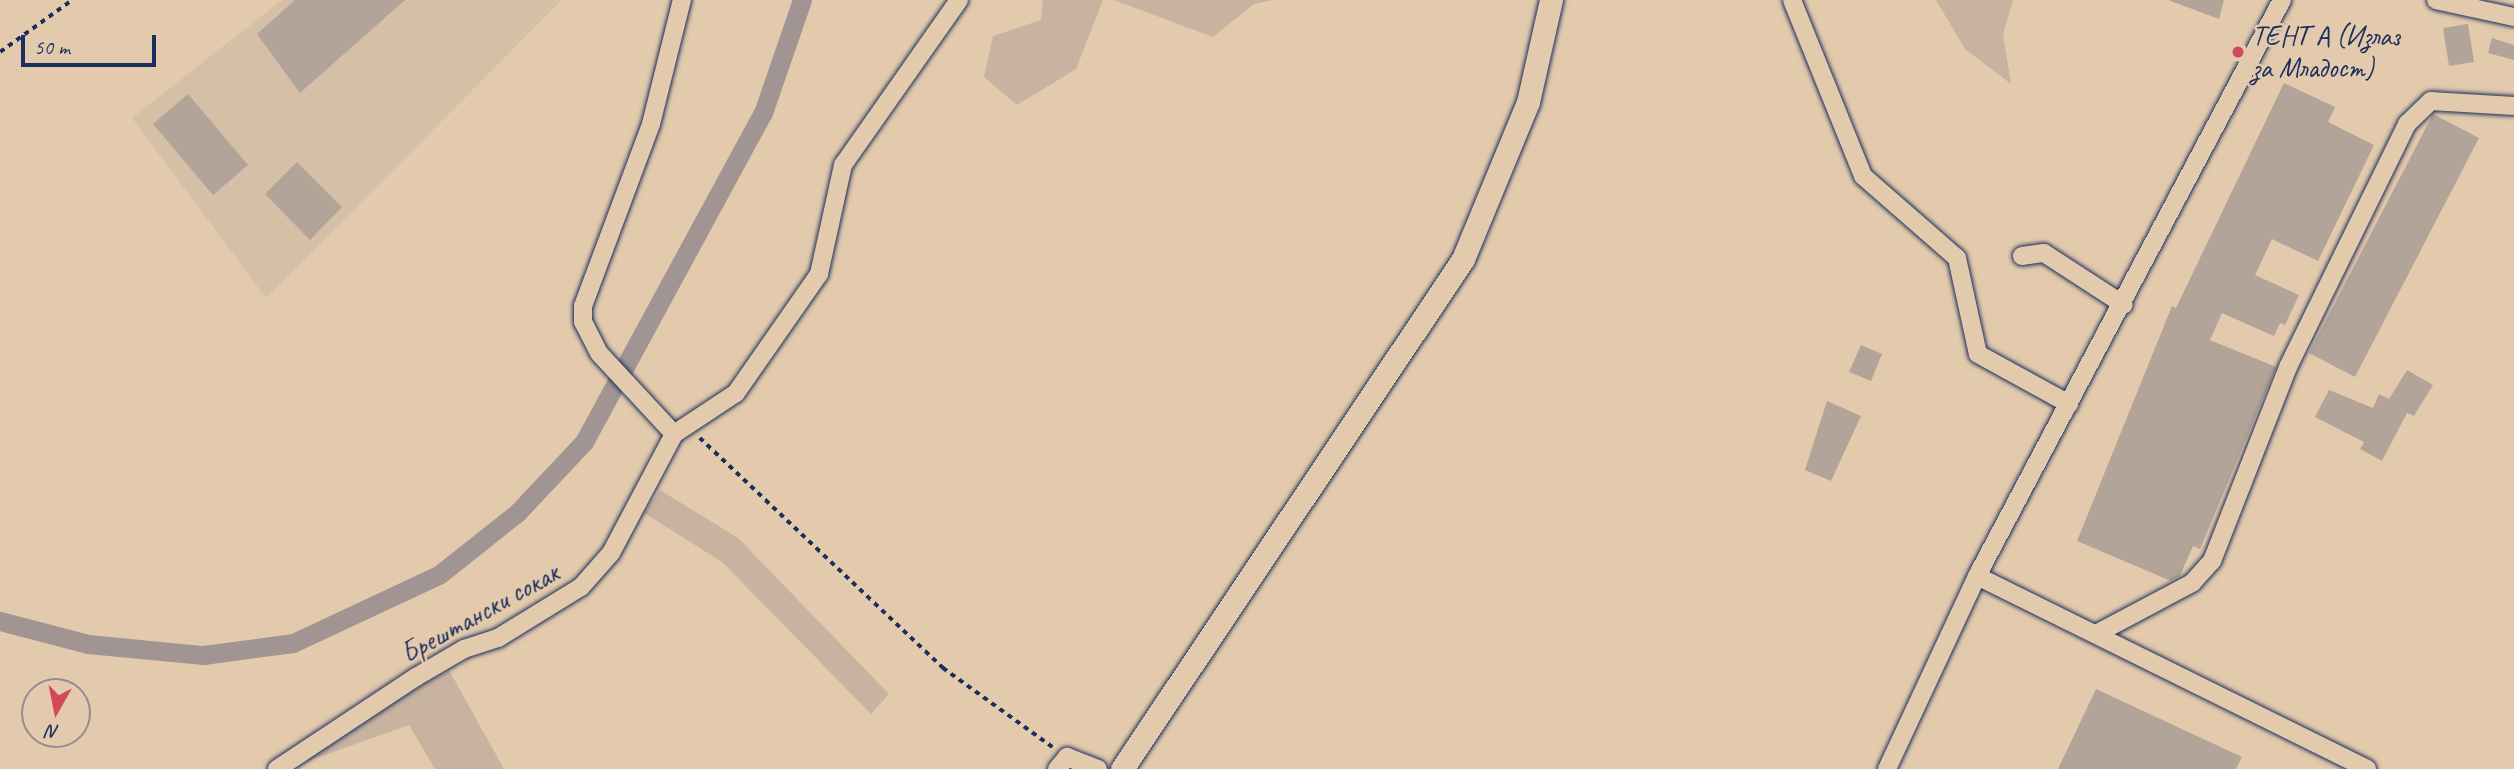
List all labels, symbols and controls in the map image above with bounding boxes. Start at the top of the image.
place label: ТЕНТ А (Излаз за Младост) [2252,19,2399,85]
scale bar [24,21,159,65]
text: 50 m [34,34,70,60]
marker: ТЕНТ А (Излаз за Младост) [2230,44,2246,60]
street label: Брештански сокак [395,556,565,670]
north arrow [21,678,91,748]
text: N [45,719,61,745]

